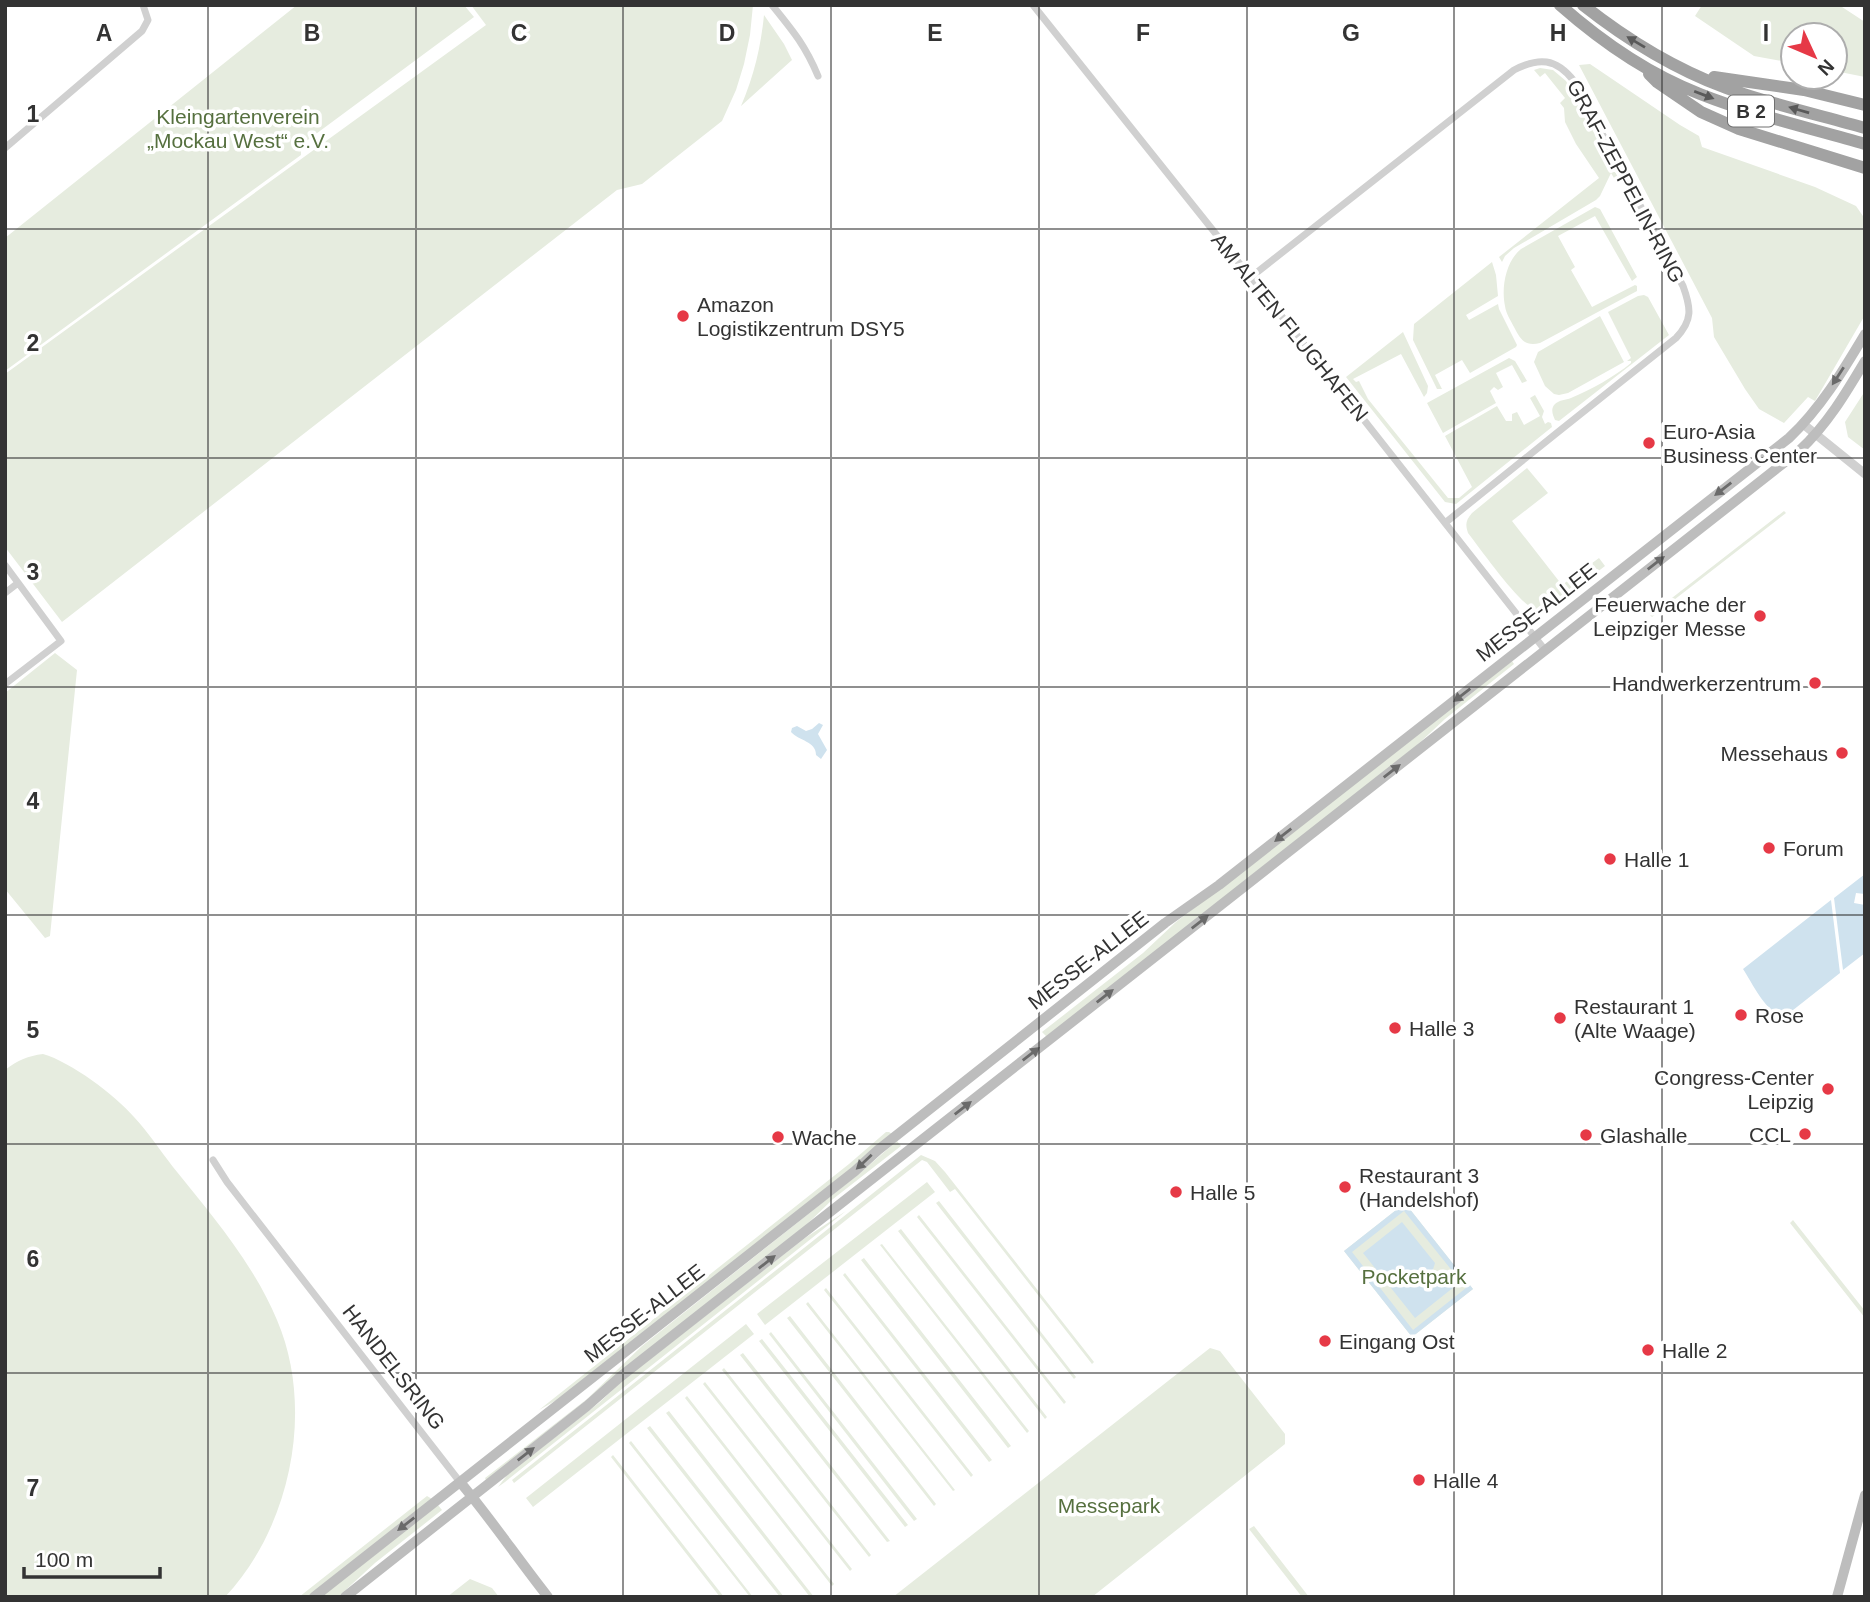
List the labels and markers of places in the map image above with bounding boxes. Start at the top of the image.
place label: Amazon Logistikzentrum DSY5 [697,293,905,340]
marker: Amazon Logistikzentrum DSY5 [675,308,691,324]
place label: Euro-Asia Business Center [1663,420,1817,467]
marker: Euro-Asia Business Center [1641,435,1657,451]
place label: Feuerwache der Leipziger Messe [1593,593,1746,640]
marker: Feuerwache der Leipziger Messe [1752,608,1768,624]
place label: Handwerkerzentrum [1612,672,1801,695]
marker: Handwerkerzentrum [1807,675,1823,691]
place label: Messehaus [1721,742,1828,765]
marker: Messehaus [1834,745,1850,761]
place label: Forum [1783,837,1844,860]
marker: Forum [1761,840,1777,856]
place label: Halle 1 [1624,848,1689,871]
marker: Halle 1 [1602,851,1618,867]
place label: Restaurant 1 (Alte Waage) [1574,995,1696,1042]
place label: Rose [1755,1004,1804,1027]
marker: Rose [1733,1007,1749,1023]
marker: Restaurant 1 (Alte Waage) [1552,1010,1568,1026]
place label: Halle 3 [1409,1017,1474,1040]
marker: Halle 3 [1387,1020,1403,1036]
place label: Congress-Center Leipzig [1654,1066,1814,1113]
marker: Congress-Center Leipzig [1820,1081,1836,1097]
place label: CCL [1749,1123,1791,1146]
place label: Glashalle [1600,1124,1688,1147]
place label: Wache [792,1126,857,1149]
marker: CCL [1797,1126,1813,1142]
marker: Glashalle [1578,1127,1594,1143]
marker: Wache [770,1129,786,1145]
place label: Restaurant 3 (Handelshof) [1359,1164,1479,1211]
marker: Restaurant 3 (Handelshof) [1337,1179,1353,1195]
place label: Halle 5 [1190,1181,1255,1204]
marker: Halle 5 [1168,1184,1184,1200]
place label: Eingang Ost [1339,1330,1455,1353]
marker: Eingang Ost [1317,1333,1333,1349]
place label: Halle 2 [1662,1339,1727,1362]
marker: Halle 2 [1640,1342,1656,1358]
place label: Halle 4 [1433,1469,1499,1492]
marker: Halle 4 [1411,1472,1427,1488]

